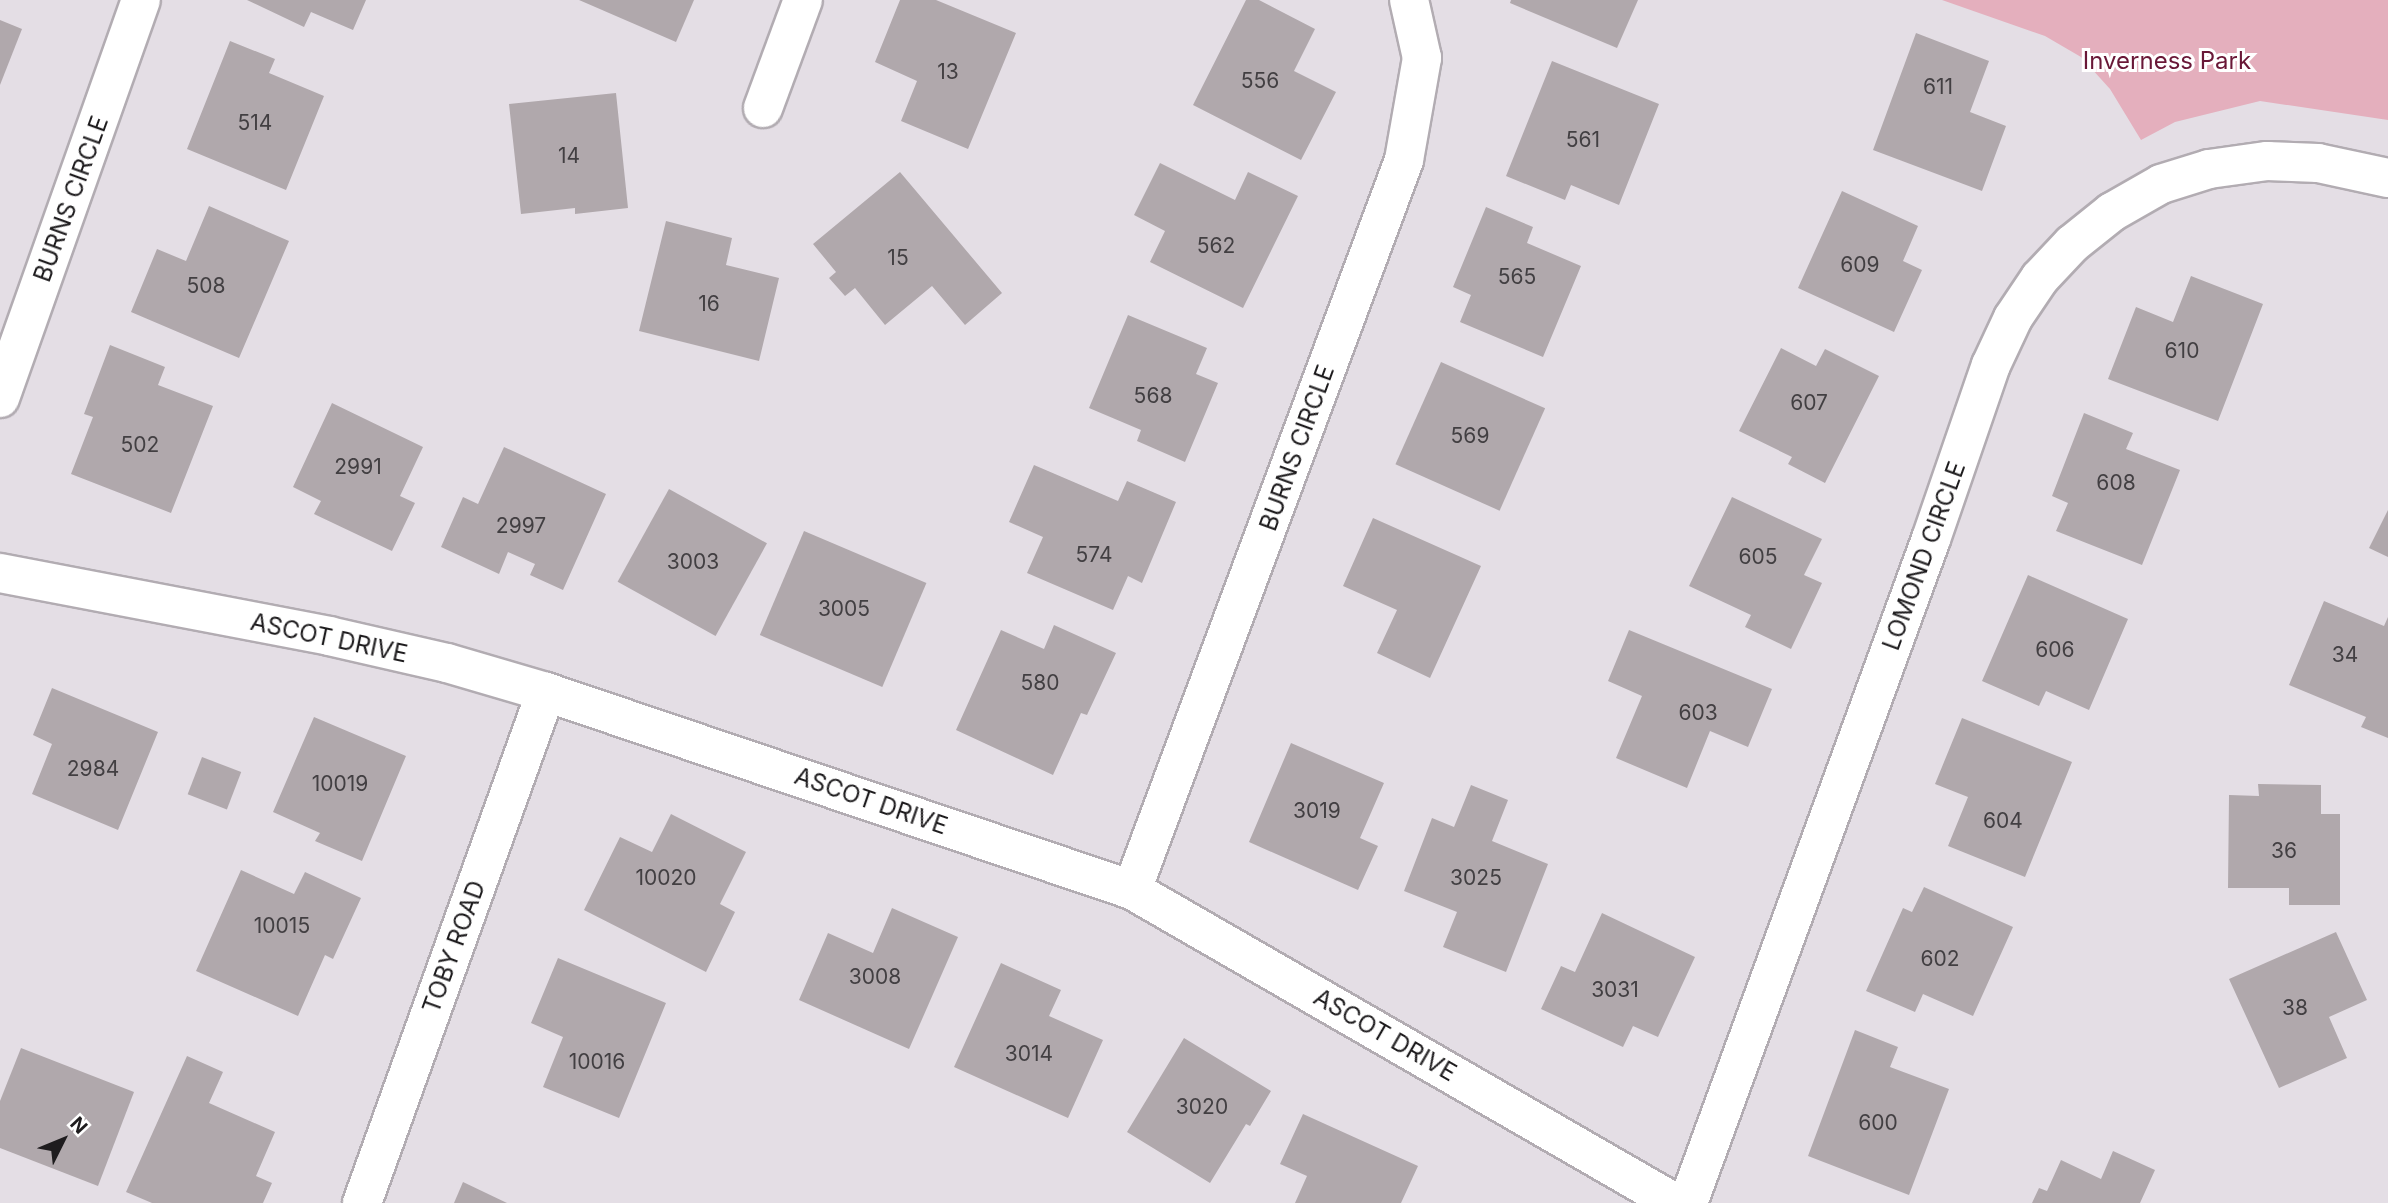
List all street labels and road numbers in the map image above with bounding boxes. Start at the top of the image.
street label: BURNS CIRCLE [28,112,114,286]
street label: BURNS CIRCLE [1254,361,1340,535]
street label: LOMOND CIRCLE [1877,458,1971,654]
street label: ASCOT DRIVE [248,607,410,669]
street label: ASCOT DRIVE [791,761,951,841]
street label: TOBY ROAD [417,877,491,1017]
street label: ASCOT DRIVE [1309,983,1461,1087]

